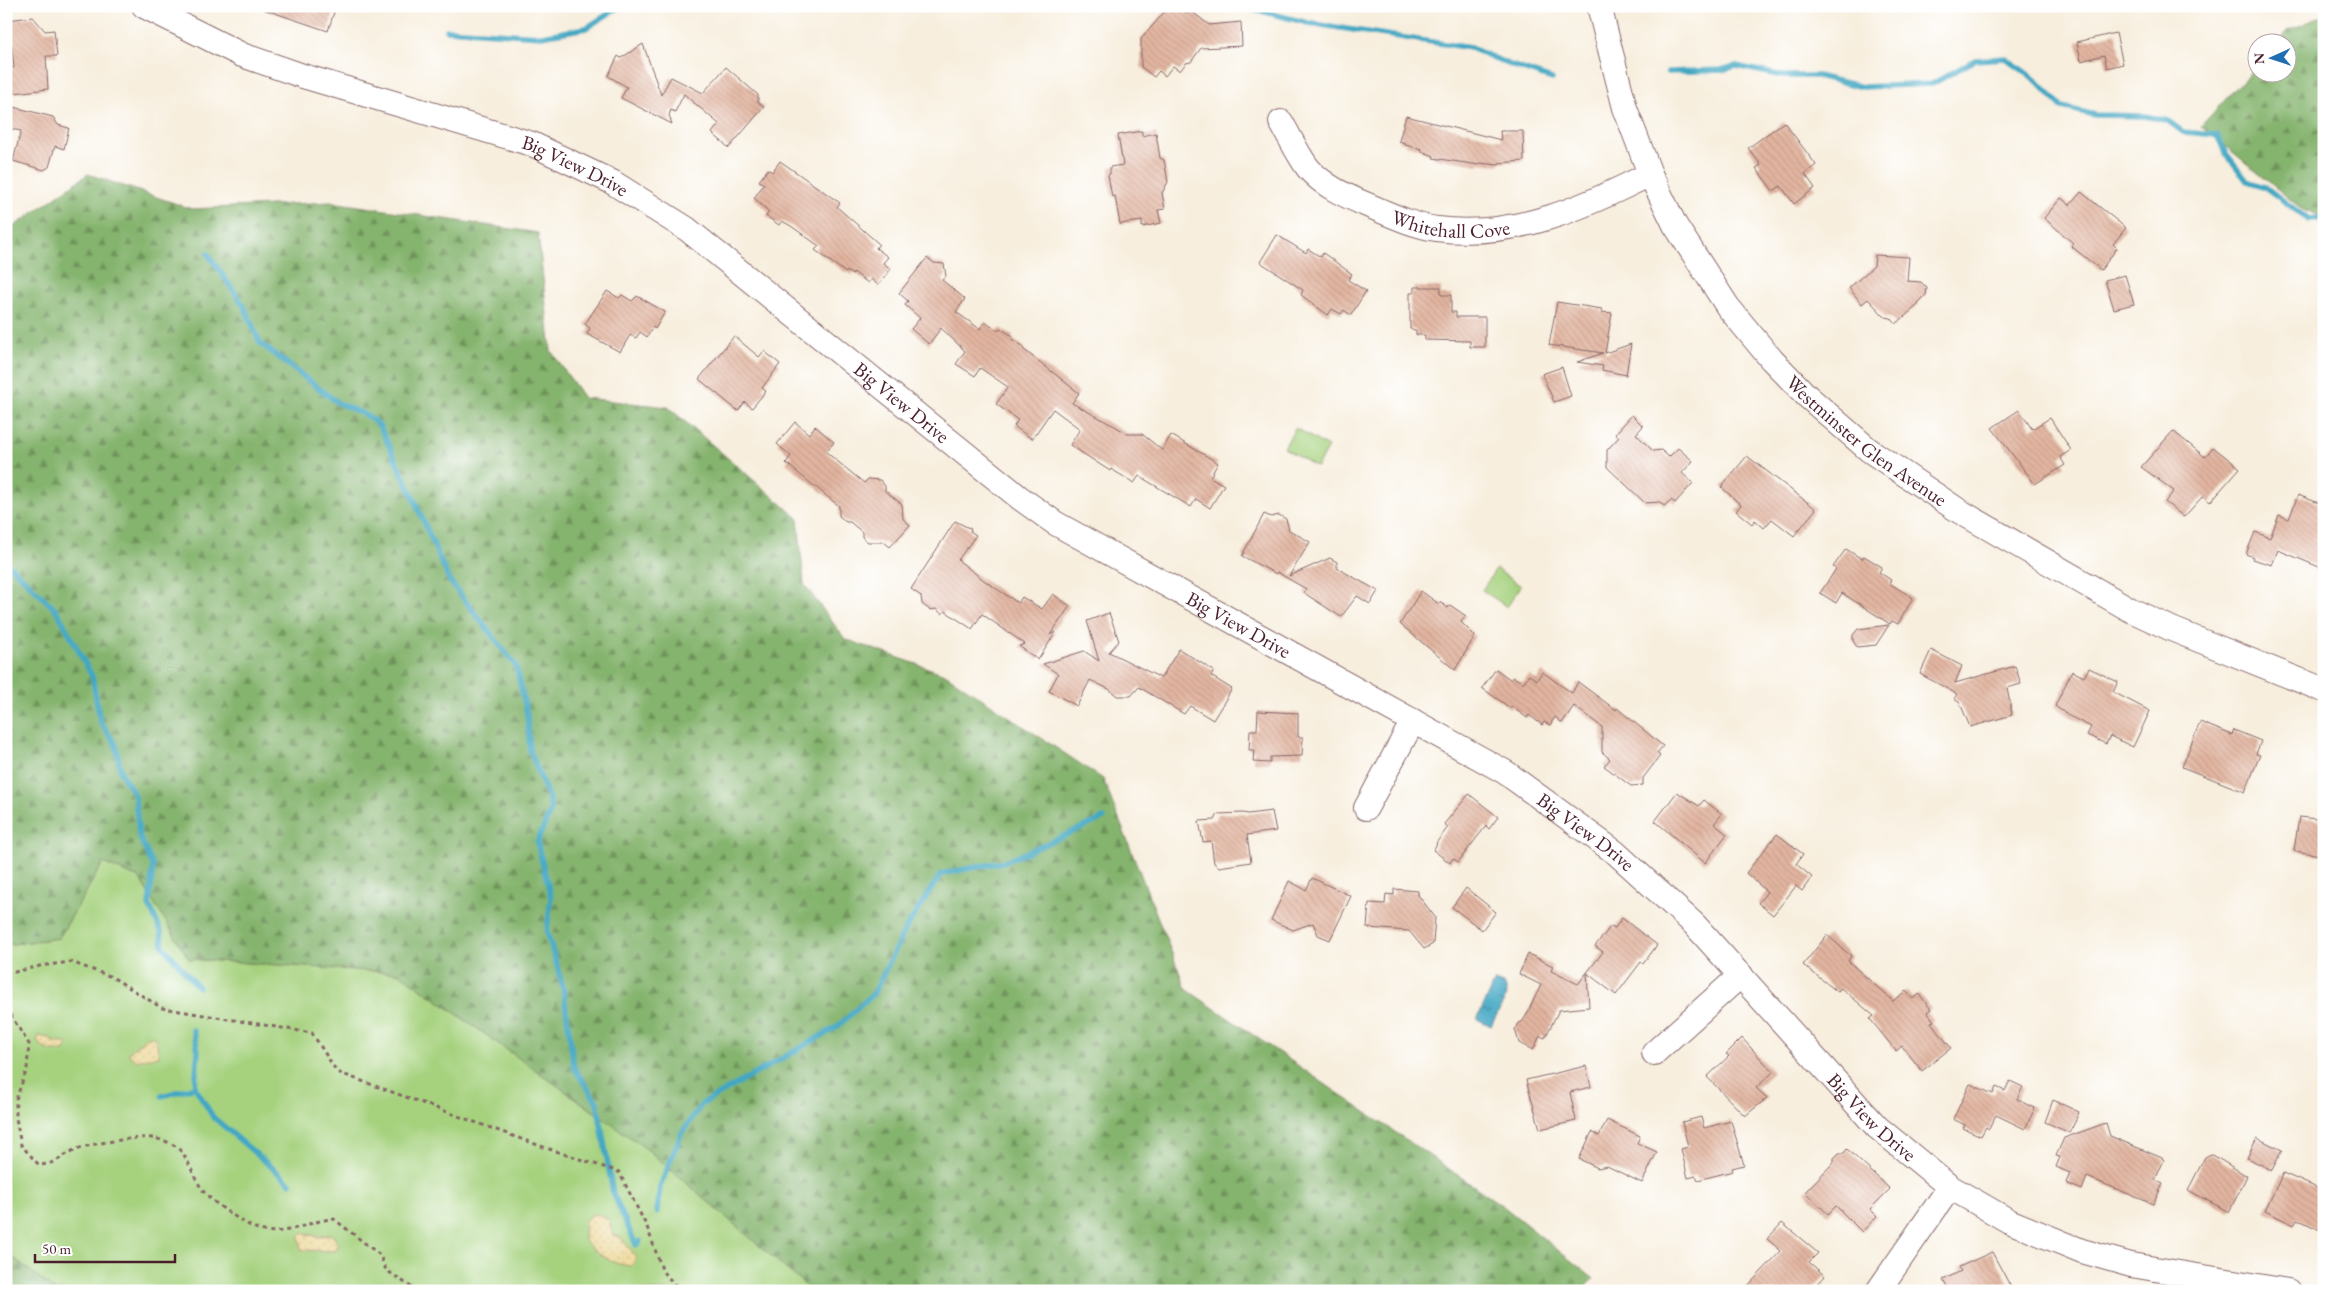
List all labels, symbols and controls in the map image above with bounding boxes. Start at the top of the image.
north arrow [2248,32,2298,82]
text: N [2250,52,2268,65]
street label: Big View Drive [519,129,634,202]
street label: Whitehall Cove [1388,204,1512,244]
street label: Big View Drive [849,356,955,449]
street label: Westminster Glen Avenue [1781,369,1952,512]
street label: Big View Drive [1182,585,1296,664]
street label: Big View Drive [1532,787,1640,877]
street label: Big View Drive [1822,1067,1922,1167]
scale bar [35,1232,175,1264]
text: 50 m [42,1239,71,1258]

